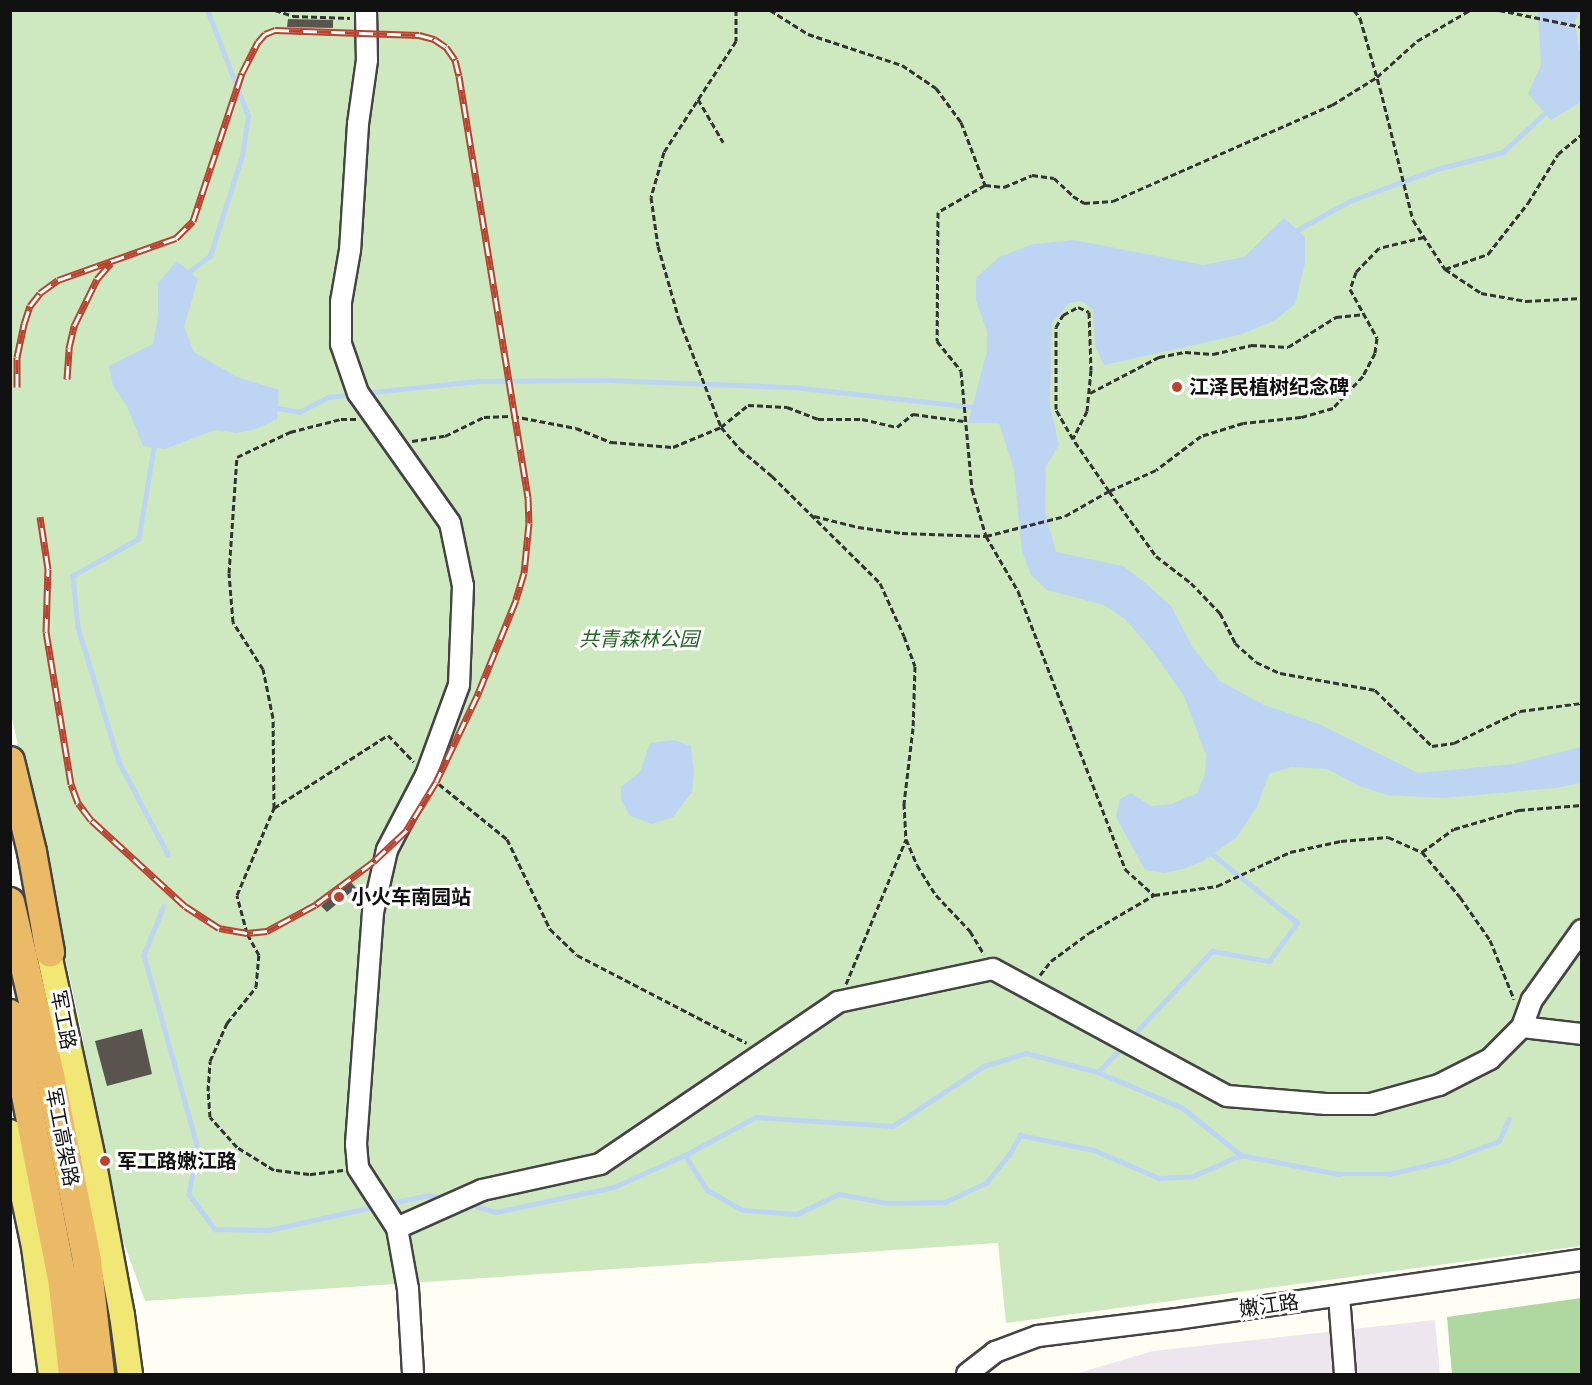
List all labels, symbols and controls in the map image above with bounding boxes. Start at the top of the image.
place label: 江泽民植树纪念碑 [1189,375,1349,399]
marker: 江泽民植树纪念碑 [1170,380,1184,394]
park label: 共青森林公园 [579,627,699,651]
place label: 小火车南园站 [351,885,471,909]
marker: 小火车南园站 [332,890,346,904]
street label: 军工路 [45,988,81,1052]
street label: 军工高架路 [41,1086,83,1188]
place label: 军工路嫩江路 [117,1149,237,1173]
marker: 军工路嫩江路 [98,1154,112,1168]
street label: 嫩江路 [1238,1290,1300,1322]

